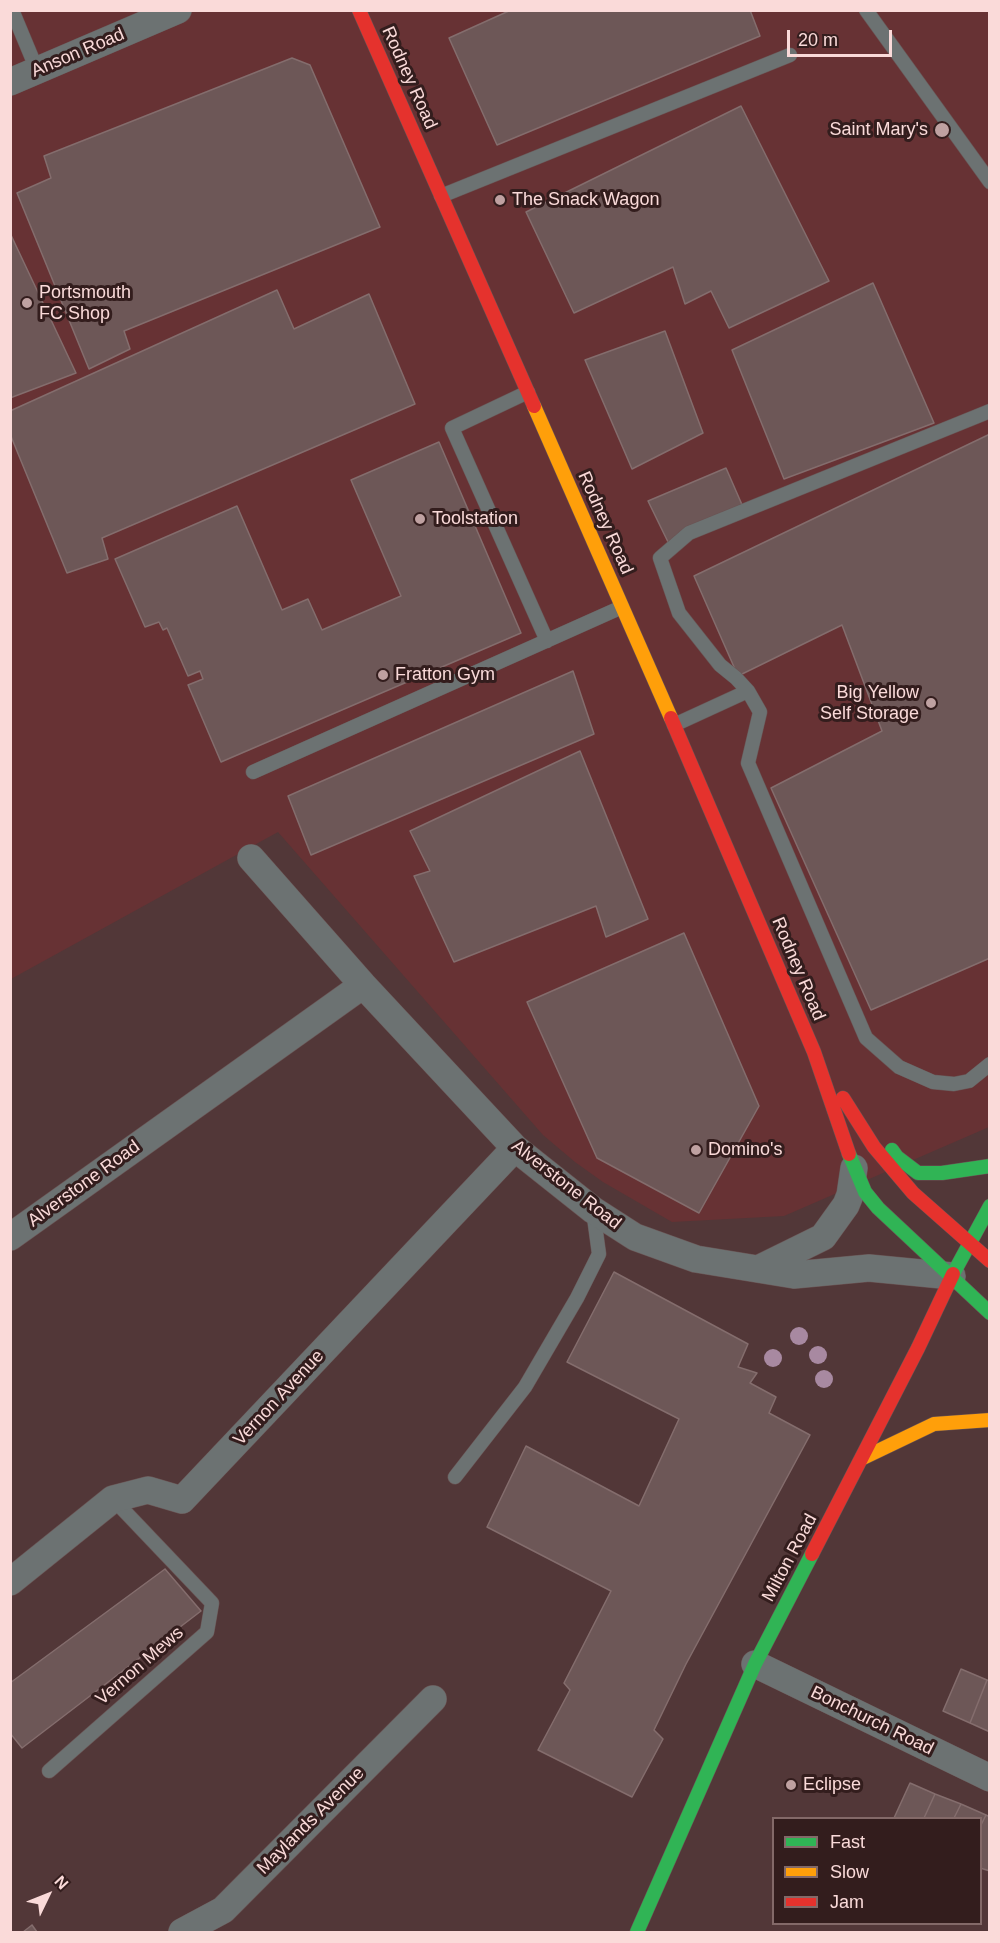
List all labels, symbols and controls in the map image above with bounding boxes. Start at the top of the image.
scale bar [790,18,895,56]
street label: Rodney Road [377,23,441,133]
street label: Anson Road [28,24,128,82]
text: 20 m [798,30,838,50]
place label: Saint Mary's [830,119,928,141]
marker: Saint Mary's [933,121,951,139]
place label: The Snack Wagon [512,189,659,211]
marker: The Snack Wagon [493,193,507,207]
place label: Portsmouth FC Shop [39,282,131,324]
marker: Portsmouth FC Shop [20,296,34,310]
street label: Rodney Road [573,468,637,578]
place label: Toolstation [432,508,518,530]
marker: Toolstation [413,512,427,526]
place label: Fratton Gym [395,664,495,686]
marker: Fratton Gym [376,668,390,682]
place label: Big Yellow Self Storage [820,682,919,724]
marker: Big Yellow Self Storage [924,696,938,710]
street label: Rodney Road [767,914,829,1024]
street label: Alverstone Road [24,1136,144,1232]
street label: Alverstone Road [507,1136,625,1234]
place label: Domino's [708,1139,782,1161]
marker: Domino's [689,1143,703,1157]
street label: Vernon Avenue [229,1346,329,1450]
street label: Milton Road [758,1511,822,1605]
street label: Vernon Mews [92,1622,188,1710]
street label: Bonchurch Road [807,1682,937,1760]
street label: Maylands Avenue [253,1763,369,1879]
place label: Eclipse [803,1774,861,1796]
marker: Eclipse [784,1778,798,1792]
legend [772,1817,982,1925]
text: Fast [830,1832,865,1852]
text: Slow [830,1862,869,1882]
north arrow [18,1865,78,1925]
text: N [51,1872,72,1892]
text: Jam [830,1892,864,1912]

